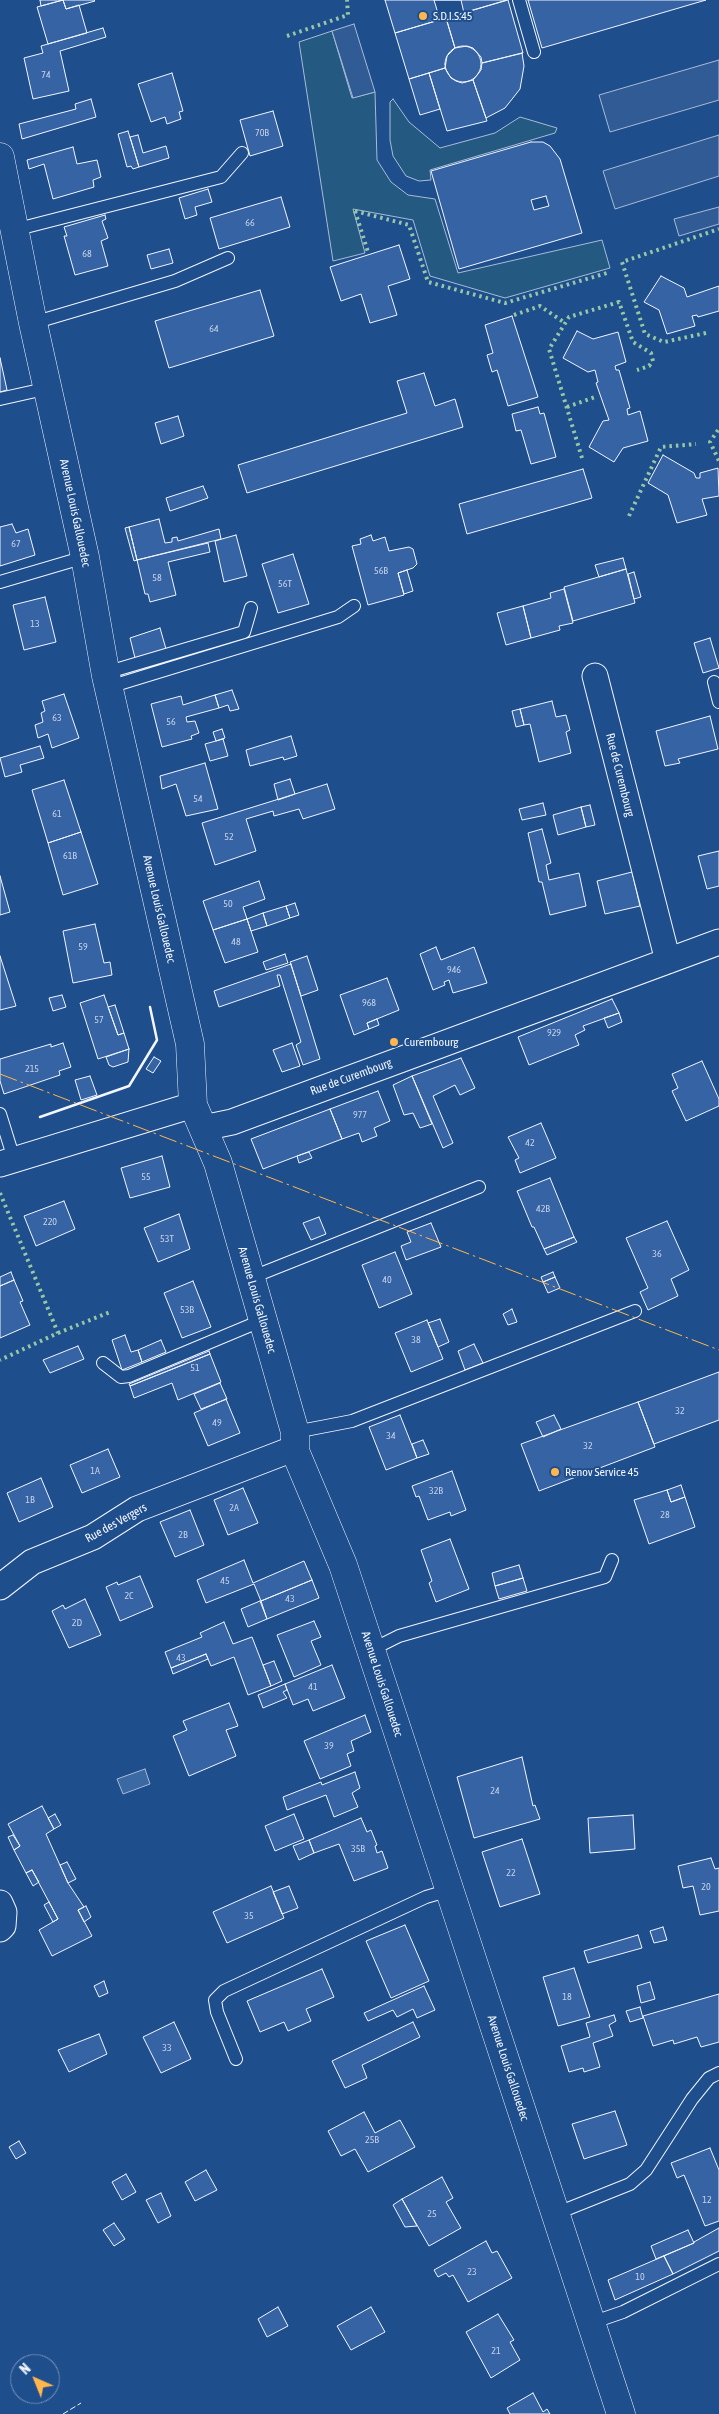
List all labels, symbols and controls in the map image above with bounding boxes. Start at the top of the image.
place label: S.D.I.S.45 [433,9,472,23]
marker: S.D.I.S.45 [417,10,429,22]
house number: 74 [41,69,51,81]
house number: 70B [255,127,269,139]
house number: 66 [245,217,255,229]
house number: 68 [82,248,92,260]
house number: 64 [209,323,219,335]
street label: Avenue Louis Gallouedec [57,458,93,568]
house number: 67 [11,538,21,550]
house number: 56B [374,565,388,577]
house number: 58 [152,572,162,584]
house number: 56T [278,578,292,590]
house number: 13 [30,618,40,630]
house number: 63 [52,712,62,724]
house number: 56 [166,716,176,728]
street label: Rue de Curembourg [603,732,637,818]
house number: 54 [193,793,203,805]
house number: 61 [52,808,62,820]
house number: 52 [224,831,234,843]
house number: 61B [63,850,77,862]
street label: Avenue Louis Gallouedec [140,854,178,964]
house number: 50 [223,898,233,910]
house number: 48 [231,936,241,948]
house number: 59 [78,941,88,953]
house number: 946 [447,964,461,976]
house number: 968 [362,997,376,1009]
house number: 57 [94,1014,104,1026]
house number: 929 [547,1027,561,1039]
place label: Curembourg [404,1035,458,1049]
marker: Curembourg [388,1036,400,1048]
street label: Rue de Curembourg [308,1056,394,1098]
house number: 215 [25,1063,39,1075]
house number: 977 [353,1109,367,1121]
house number: 42 [525,1137,535,1149]
house number: 55 [141,1171,151,1183]
house number: 42B [536,1203,550,1215]
house number: 220 [43,1216,57,1228]
house number: 53T [160,1233,174,1245]
street label: Avenue Louis Gallouedec [235,1245,279,1355]
house number: 36 [652,1248,662,1260]
house number: 40 [382,1274,392,1286]
house number: 53B [180,1304,194,1316]
house number: 38 [411,1334,421,1346]
house number: 51 [190,1362,200,1374]
house number: 32 [675,1405,685,1417]
house number: 49 [212,1417,222,1429]
house number: 34 [386,1430,396,1442]
house number: 32 [583,1440,593,1452]
house number: 1A [90,1465,100,1477]
place label: Renov Service 45 [565,1465,639,1479]
marker: Renov Service 45 [549,1466,561,1478]
house number: 32B [429,1485,443,1497]
house number: 1B [25,1494,35,1506]
street label: Rue des Vergers [83,1500,149,1546]
house number: 2A [229,1502,239,1514]
house number: 28 [660,1509,670,1521]
house number: 2B [178,1529,188,1541]
house number: 45 [220,1575,230,1587]
house number: 2C [124,1590,134,1602]
house number: 43 [285,1593,295,1605]
house number: 2D [72,1617,82,1629]
street label: Avenue Louis Gallouedec [358,1629,406,1739]
house number: 43 [176,1652,186,1664]
house number: 41 [308,1681,318,1693]
house number: 39 [324,1740,334,1752]
house number: 24 [490,1785,500,1797]
house number: 35B [351,1843,365,1855]
house number: 22 [506,1867,516,1879]
house number: 20 [701,1881,711,1893]
house number: 35 [244,1910,254,1922]
house number: 18 [562,1991,572,2003]
street label: Avenue Louis Gallouedec [484,2013,532,2123]
house number: 33 [162,2042,172,2054]
house number: 25B [365,2134,379,2146]
house number: 12 [702,2194,712,2206]
house number: 25 [427,2208,437,2220]
house number: 23 [467,2266,477,2278]
house number: 10 [635,2271,645,2283]
house number: 21 [491,2345,501,2357]
north arrow [10,2354,60,2404]
text: N [17,2360,34,2378]

